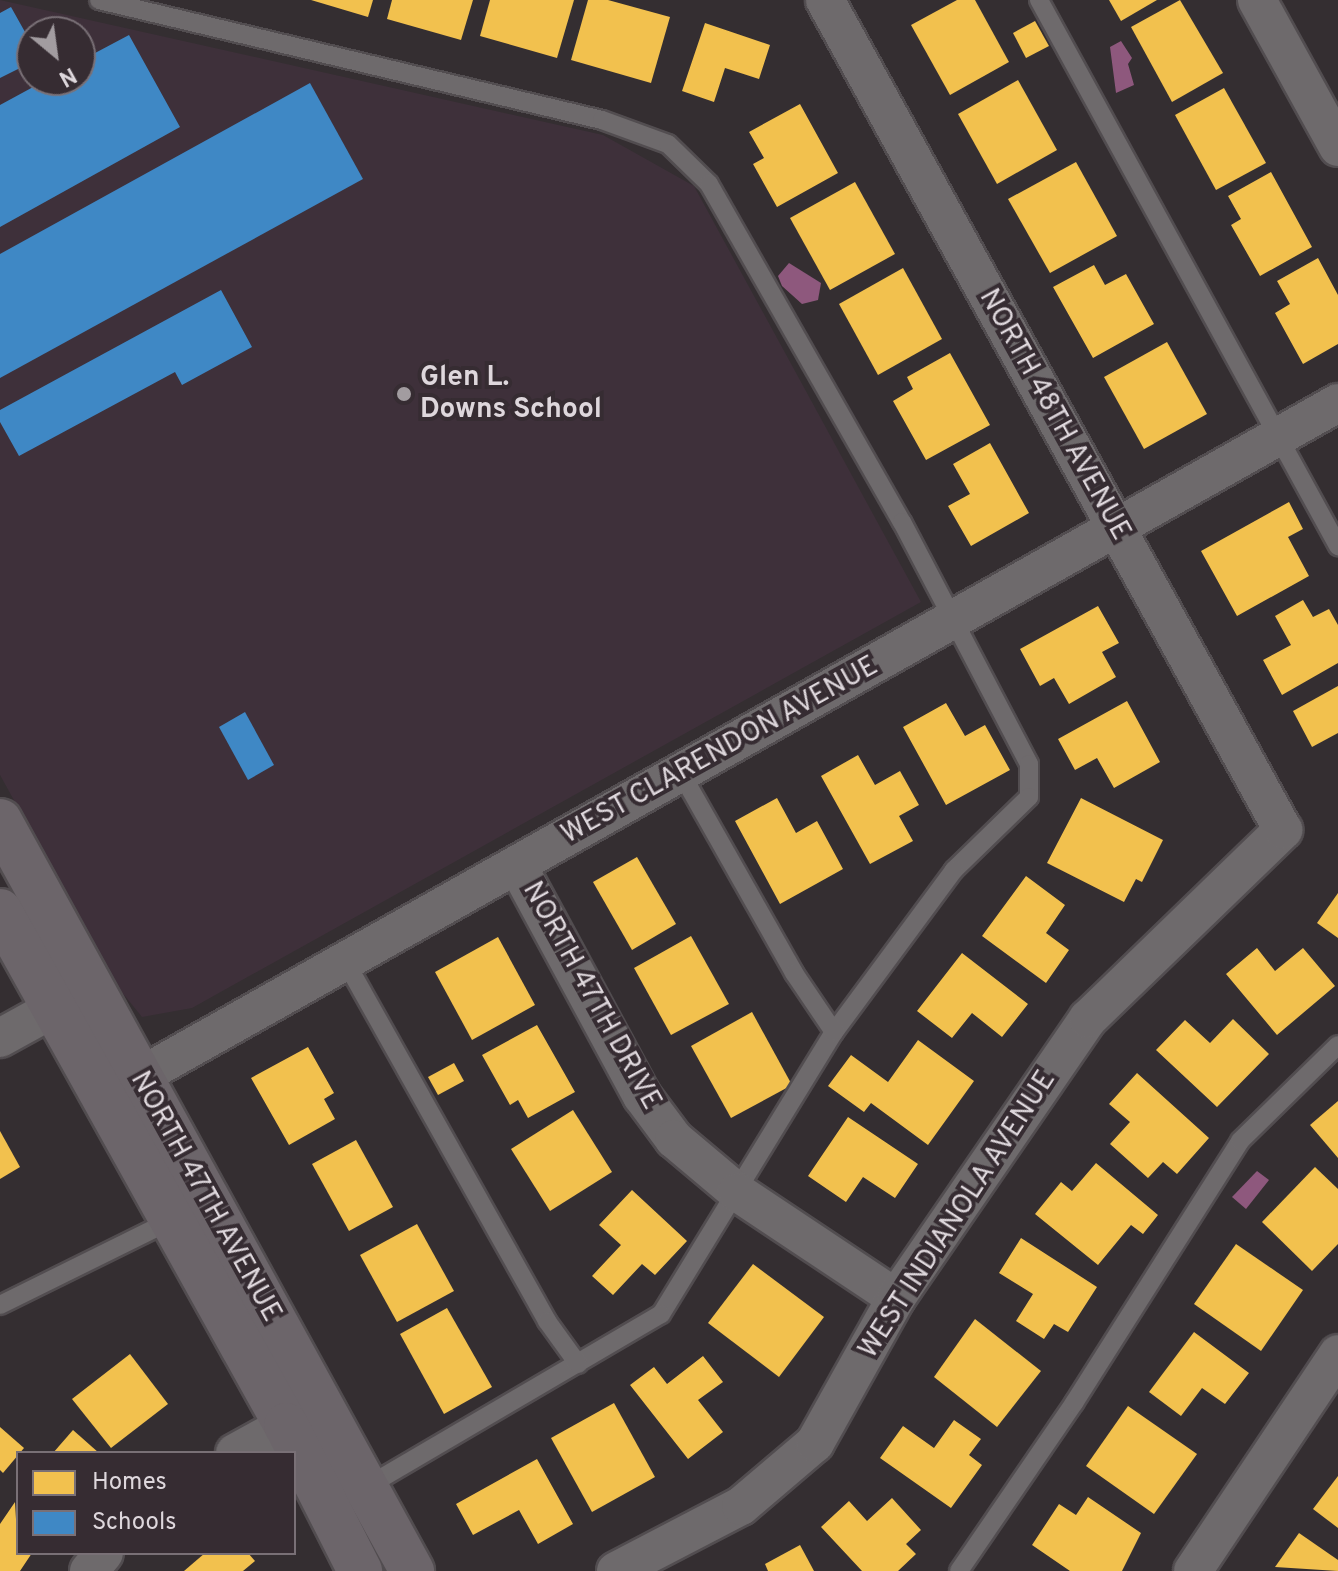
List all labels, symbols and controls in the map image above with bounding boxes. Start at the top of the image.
north arrow [16,16,96,96]
text: N [53,60,80,91]
street label: NORTH 48TH AVENUE [971,283,1137,547]
place label: Glen L. Downs School [420,361,602,427]
marker: Glen L. Downs School [395,385,413,403]
street label: WEST CLARENDON AVENUE [555,649,885,853]
street label: NORTH 47TH DRIVE [514,876,668,1116]
street label: WEST INDIANOLA AVENUE [851,1063,1065,1367]
street label: NORTH 47TH AVENUE [122,1065,288,1329]
legend [16,1451,296,1555]
text: Homes [92,1468,167,1498]
text: Schools [92,1508,177,1538]

